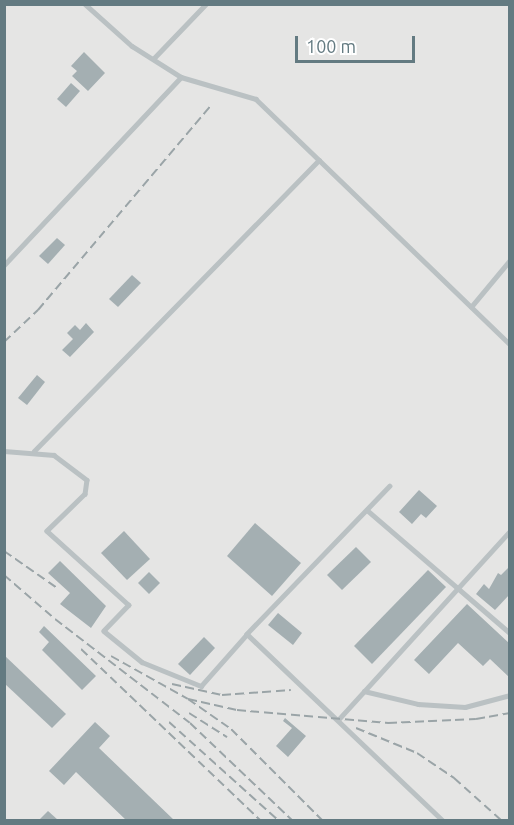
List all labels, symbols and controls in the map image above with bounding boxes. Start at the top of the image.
scale bar [298,24,418,62]
text: 100 m [306,36,356,56]

